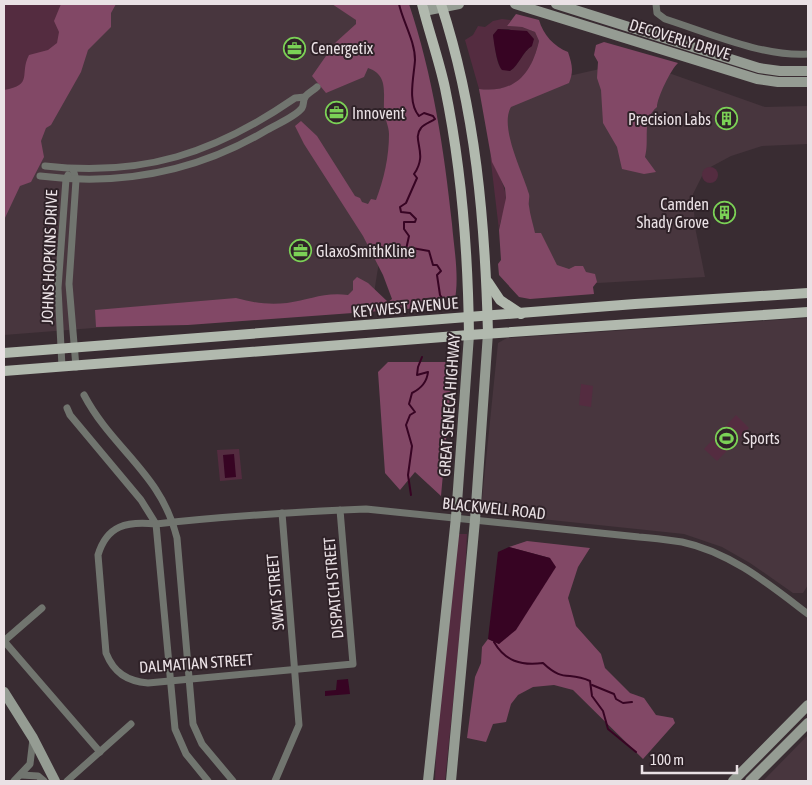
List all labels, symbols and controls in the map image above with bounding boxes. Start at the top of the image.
street label: DECOVERLY DRIVE [627,15,733,63]
office icon: Cenergetix [283,36,307,60]
place label: Cenergetix [311,39,374,58]
office icon: Innovent [324,101,348,125]
place label: Innovent [352,104,405,122]
building icon: Precision Labs [715,107,739,131]
place label: Precision Labs [628,110,711,128]
street label: JOHNS HOPKINS DRIVE [38,189,60,325]
place label: Camden Shady Grove [636,195,709,232]
building icon: Camden Shady Grove [713,201,737,225]
office icon: GlaxoSmithKline [288,239,312,263]
place label: GlaxoSmithKline [316,242,415,260]
street label: KEY WEST AVENUE [351,293,459,321]
street label: GREAT SENECA HIGHWAY [435,332,463,477]
sports icon: Sports [715,426,739,450]
place label: Sports [743,429,780,448]
street label: BLACKWELL ROAD [442,494,547,522]
street label: DISPATCH STREET [320,536,346,640]
street label: SWAT STREET [263,553,287,631]
street label: DALMATIAN STREET [139,650,253,676]
scale bar [642,742,737,774]
text: 100 m [650,751,684,768]

